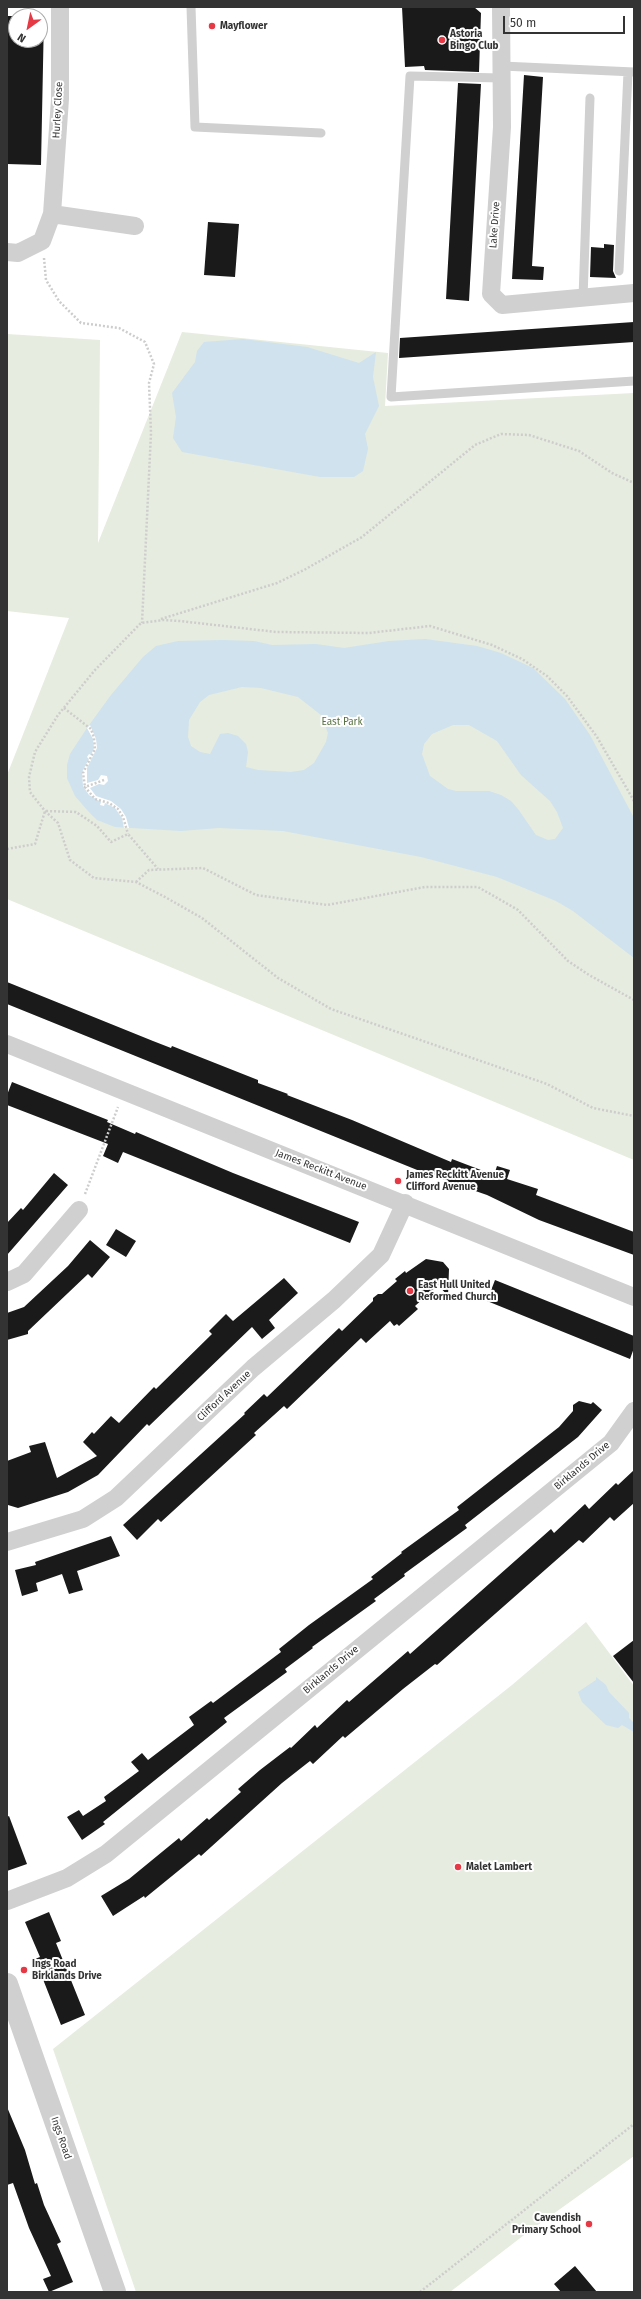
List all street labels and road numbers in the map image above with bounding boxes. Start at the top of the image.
street label: Hurley Close [51,81,65,139]
street label: Lake Drive [487,201,503,249]
street label: James Reckitt Avenue [274,1147,368,1193]
street label: Clifford Avenue [195,1368,253,1424]
street label: Birklands Drive [552,1439,612,1493]
street label: Birklands Drive [301,1643,361,1697]
street label: Ings Road [48,2115,74,2161]

